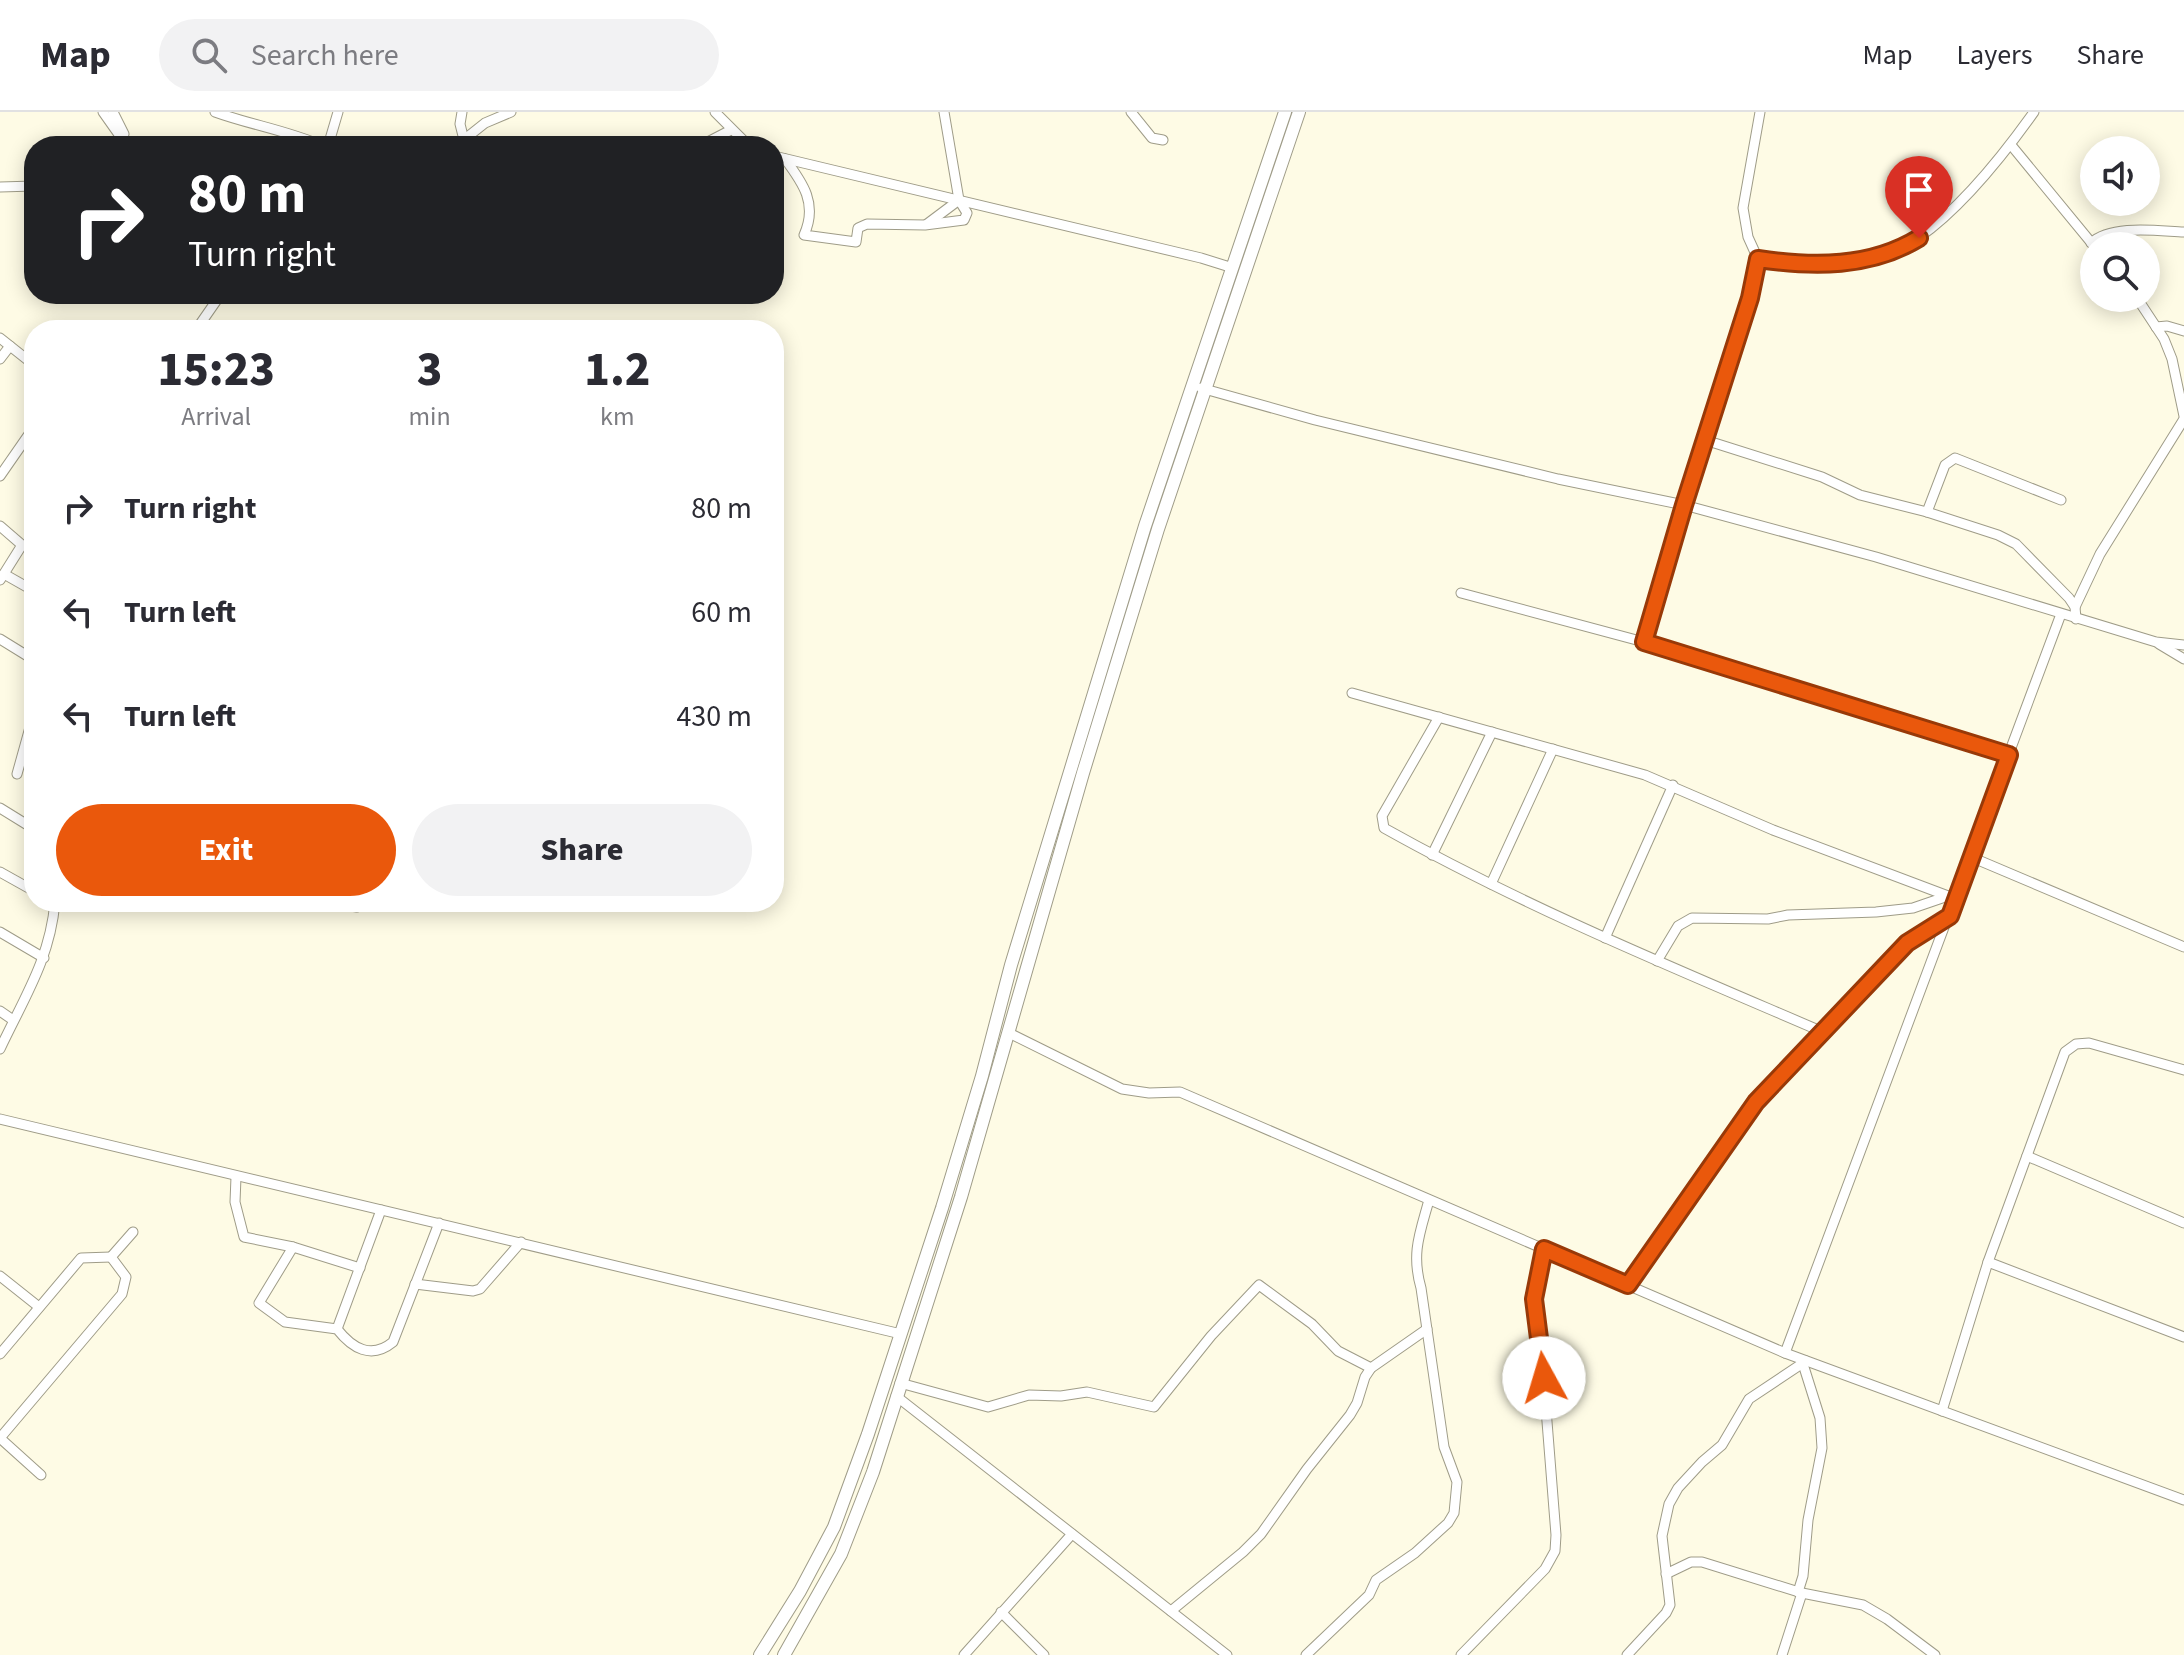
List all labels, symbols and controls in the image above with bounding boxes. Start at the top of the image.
search box [159,19,719,91]
text: Map [40,28,111,82]
icon: search [187,33,231,77]
text: Search here [251,34,399,77]
text: Map [1862,35,1912,75]
text: Layers [1956,35,2032,75]
text: Share [2076,35,2144,75]
map controls [2080,136,2160,312]
button: sound [2080,136,2160,216]
text: 80 m [188,155,306,234]
pin [1885,156,1953,238]
icon: right [56,168,160,272]
icon: arrive [1897,168,1941,212]
text: Turn right [188,229,336,280]
button: search [2080,232,2160,312]
text: 15:23 [158,336,275,404]
text: 3 [417,336,442,404]
text: 1.2 [584,336,650,404]
text: Arrival [181,398,251,435]
text: min [409,398,451,435]
text: km [600,398,635,435]
icon: right [56,486,100,530]
text: Turn right [124,487,256,530]
text: 80 m [691,487,752,530]
icon: left [56,590,100,634]
text: Turn left [124,591,236,634]
text: 60 m [691,591,752,634]
icon: left [56,694,100,738]
text: Turn left [124,695,236,738]
text: 430 m [676,695,752,738]
button: Exit [56,804,396,896]
button: Share [412,804,752,896]
position arrow [1502,1336,1586,1420]

